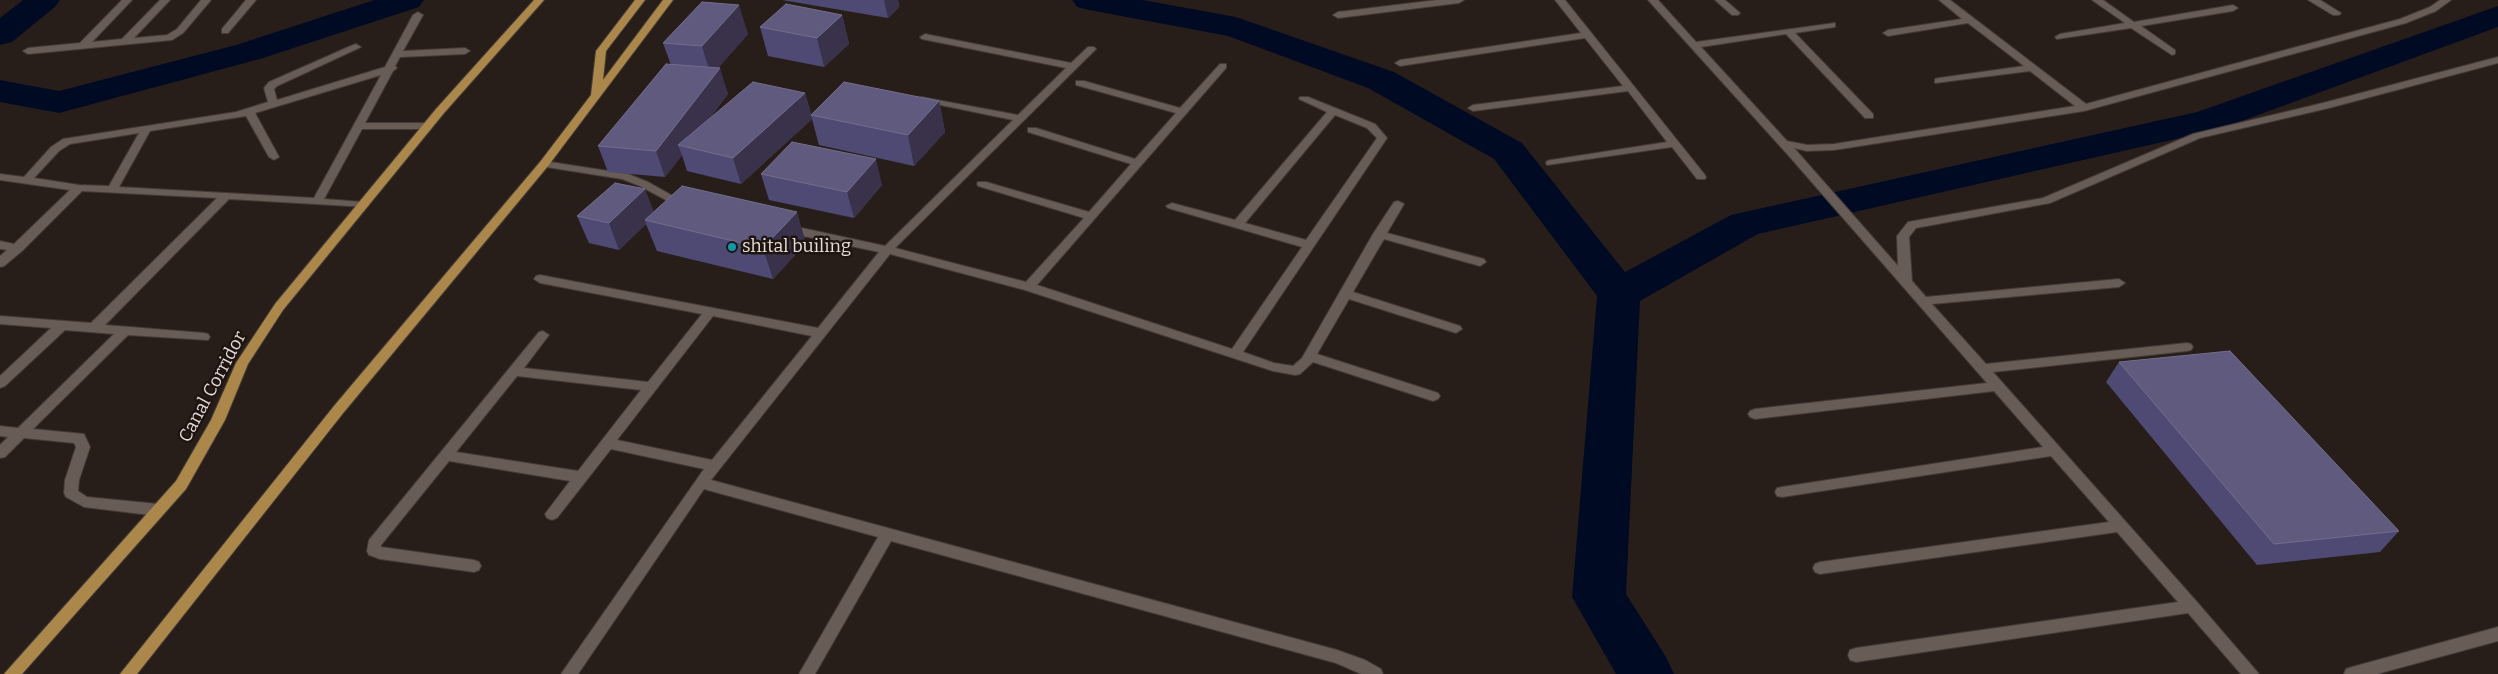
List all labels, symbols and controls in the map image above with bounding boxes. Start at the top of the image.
place label: shital builing [742,236,851,258]
marker: shital builing [726,241,738,253]
street label: Canal Corridor [175,328,251,446]

